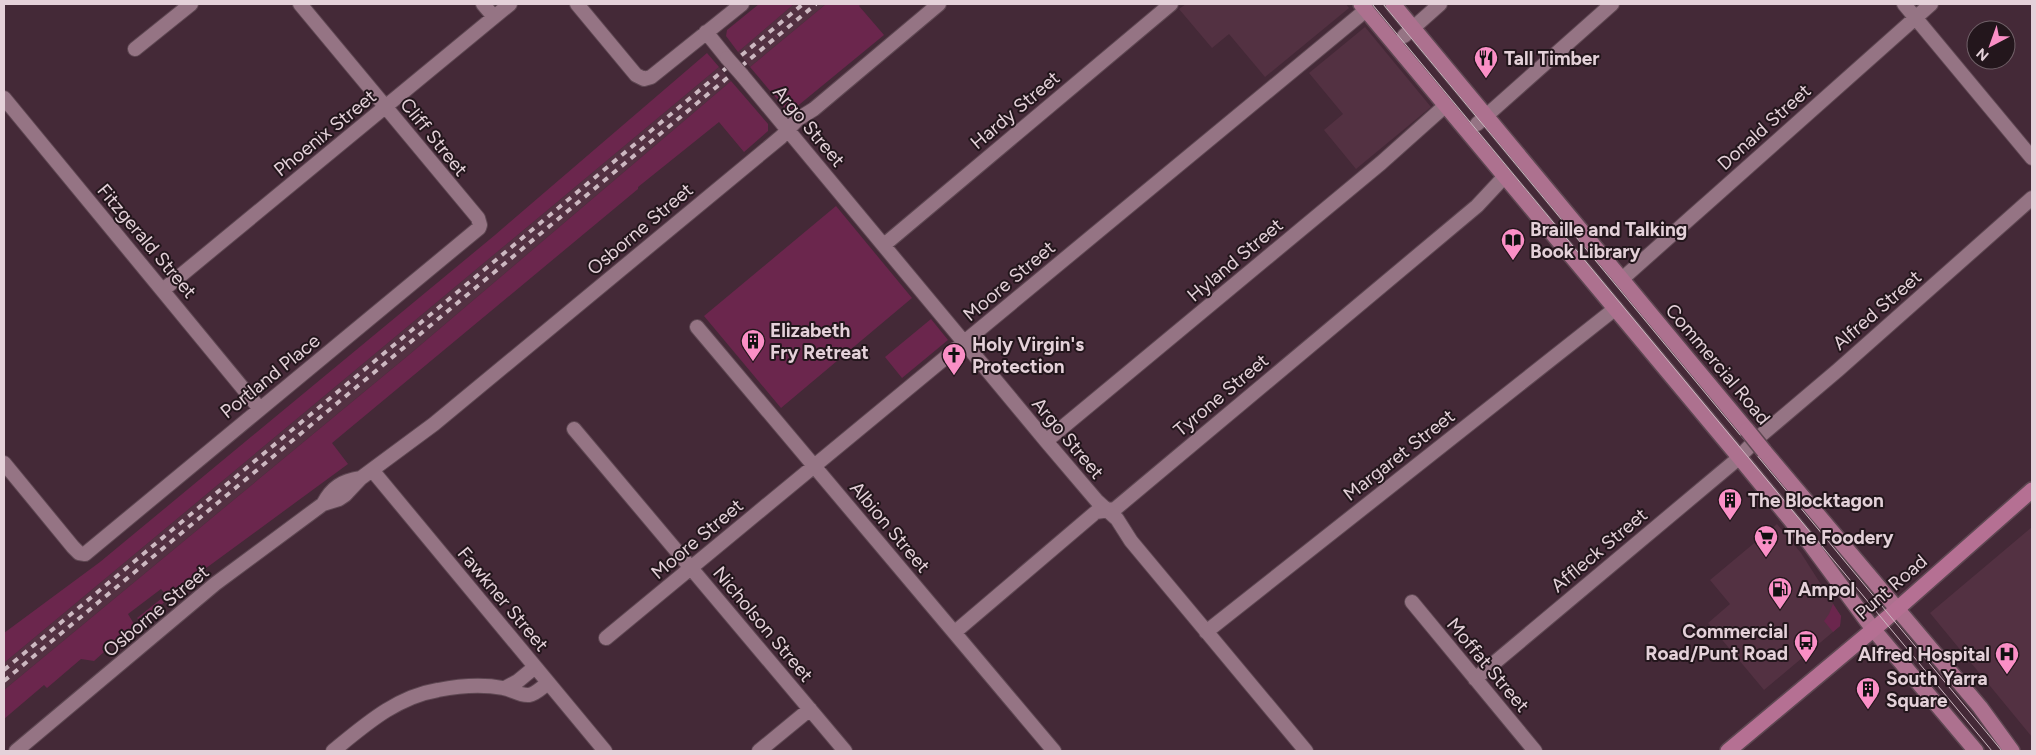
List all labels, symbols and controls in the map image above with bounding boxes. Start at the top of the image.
north arrow [1966,20,2016,70]
text: N [1973,44,1992,64]
restaurant icon: Tall Timber [1473,45,1499,79]
place label: Tall Timber [1504,47,1600,70]
street label: Hardy Street [966,66,1064,154]
street label: Donald Street [1713,79,1815,175]
street label: Argo Street [768,81,850,171]
street label: Phoenix Street [269,85,381,181]
street label: Cliff Street [395,93,473,181]
street label: Osborne Street [582,178,698,280]
street label: Fitzgerald Street [93,179,201,303]
street label: Hyland Street [1183,213,1287,307]
place label: Braille and Talking Book Library [1530,218,1687,263]
library icon: Braille and Talking Book Library [1500,227,1526,261]
street label: Moore Street [958,236,1060,326]
street label: Alfred Street [1828,265,1926,355]
street label: Commercial Road [1661,299,1775,429]
place label: Elizabeth Fry Retreat [770,319,869,364]
building icon: Elizabeth Fry Retreat [740,328,766,362]
street label: Portland Place [216,329,324,423]
place label: Holy Virgin's Protection [972,333,1084,378]
church icon: Holy Virgin's Protection [941,342,967,376]
street label: Tyrone Street [1169,349,1273,441]
street label: Argo Street [1027,393,1109,483]
street label: Margaret Street [1339,404,1459,506]
street label: Albion Street [845,477,935,577]
building icon: The Blocktagon [1717,487,1743,521]
place label: The Blocktagon [1748,489,1884,512]
street label: Moore Street [646,494,748,584]
street label: Affleck Street [1546,503,1652,597]
supermarket icon: The Foodery [1753,524,1779,558]
place label: The Foodery [1784,526,1893,549]
street label: Fawkner Street [453,542,553,656]
street label: Punt Road [1850,550,1932,624]
street label: Osborne Street [98,560,214,662]
street label: Nicholson Street [708,562,818,686]
fuel station icon: Ampol [1767,576,1793,610]
place label: Ampol [1798,578,1855,601]
street label: Moffat Street [1442,613,1534,717]
place label: Commercial Road/Punt Road [1645,620,1788,665]
bus stop icon: Commercial Road/Punt Road [1793,629,1819,663]
hospital icon: Alfred Hospital [1994,641,2020,675]
place label: Alfred Hospital [1858,643,1990,666]
place label: South Yarra Square [1886,667,1988,712]
building icon: South Yarra Square [1855,676,1881,710]

